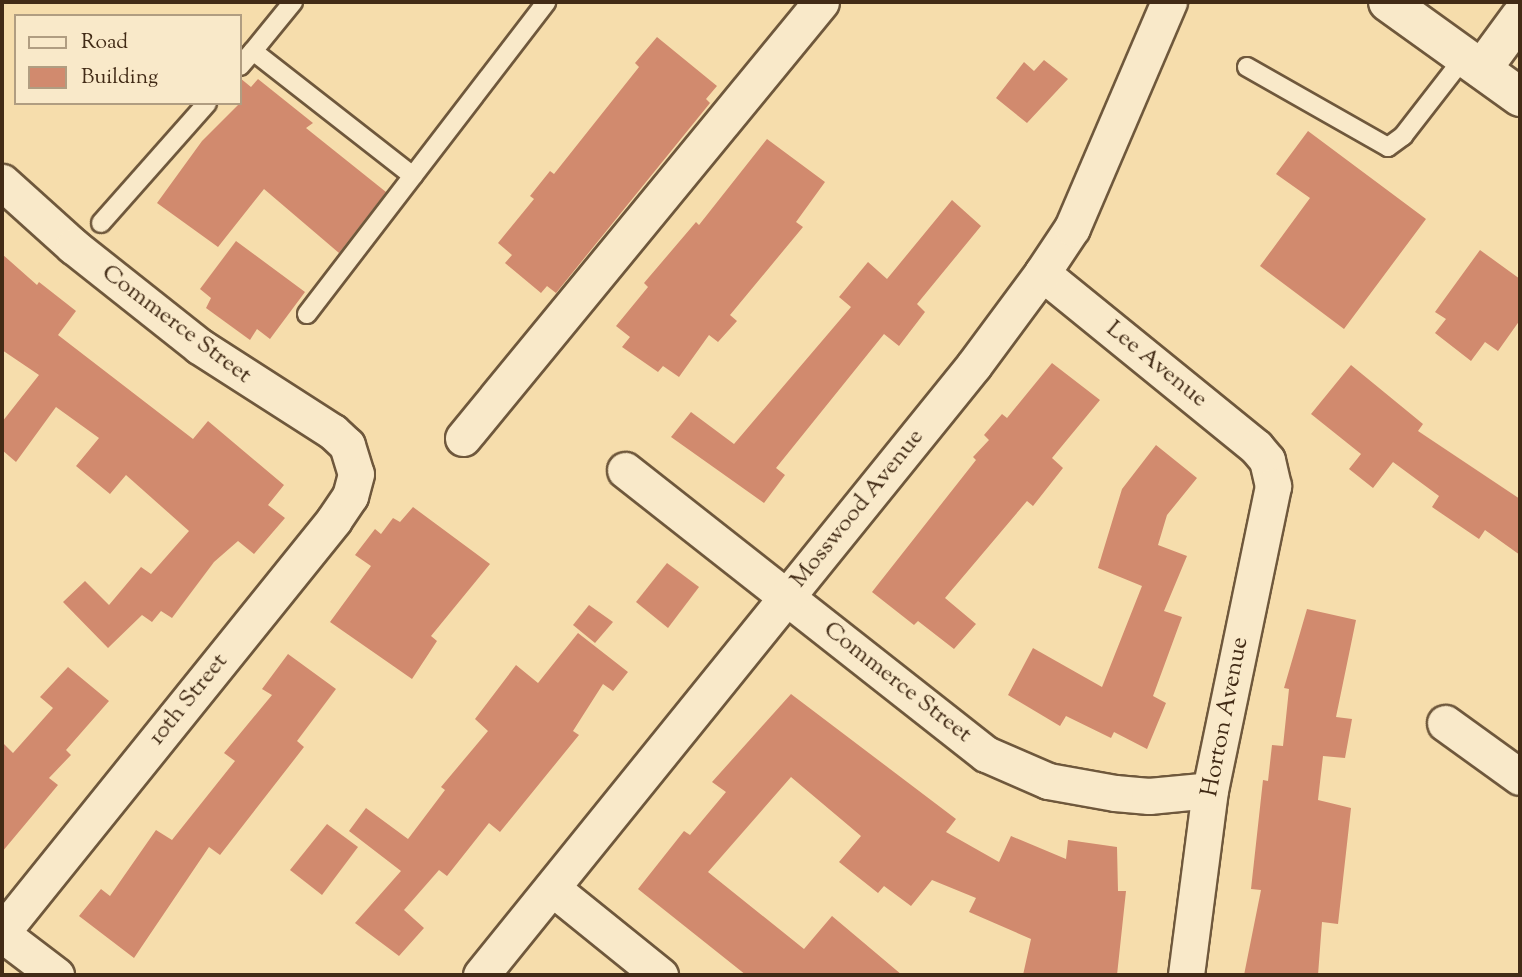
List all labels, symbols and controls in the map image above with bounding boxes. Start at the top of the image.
legend [14,14,242,105]
text: Road [81,28,128,58]
text: Building [81,63,158,93]
street label: Commerce Street [95,259,257,391]
street label: Lee Avenue [1099,315,1213,415]
street label: Mosswood Avenue [785,424,931,594]
street label: Commerce Street [817,616,977,750]
street label: Horton Avenue [1196,635,1256,799]
street label: 10th Street [143,648,235,752]

